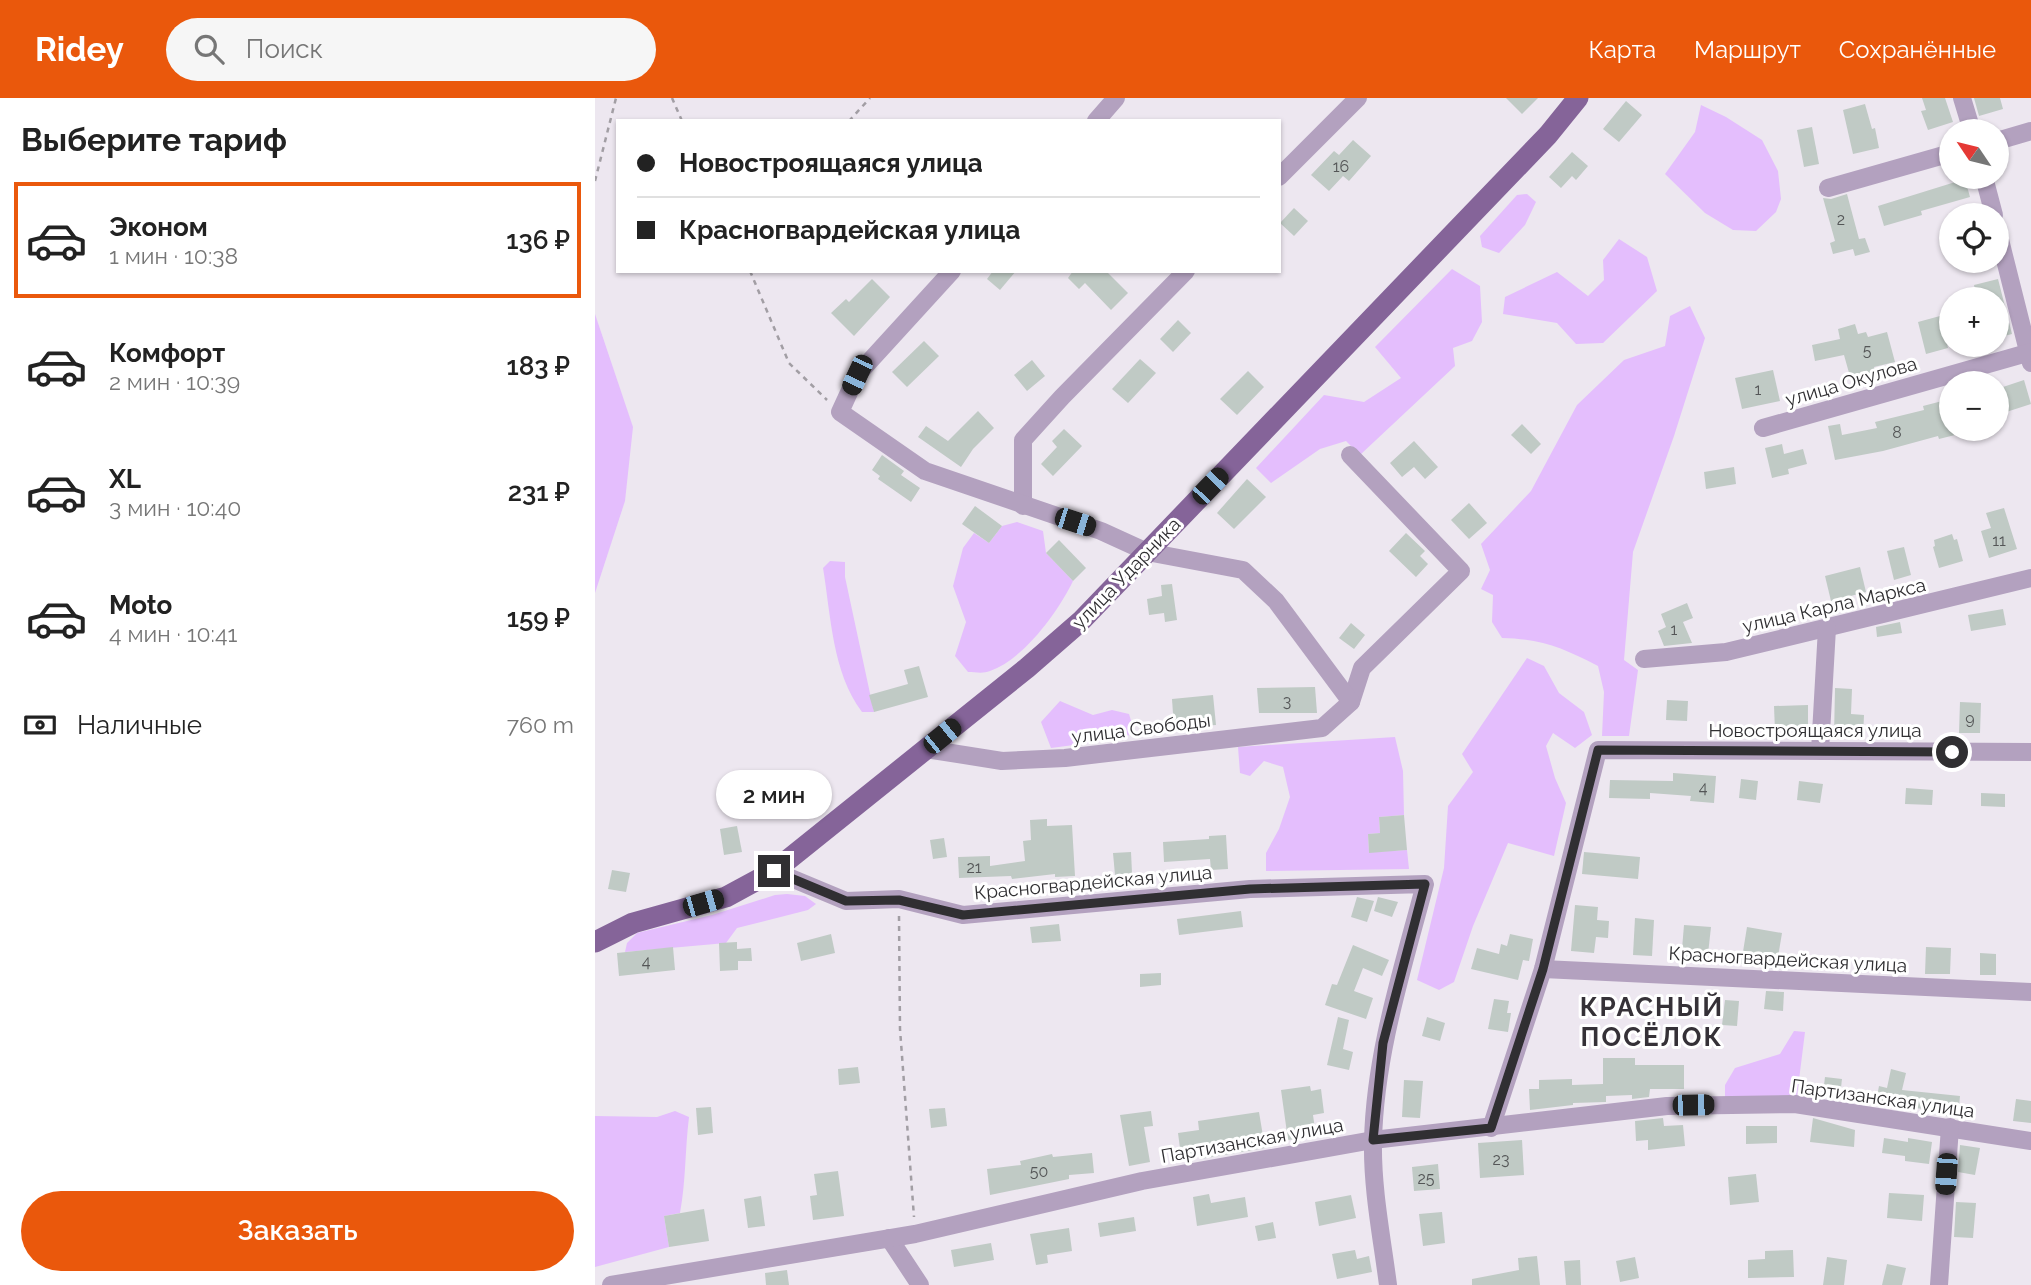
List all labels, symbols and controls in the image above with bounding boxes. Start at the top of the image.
search box [166,18,656,81]
text: Ridey [35,30,124,69]
icon: search [190,30,228,68]
text: Поиск [246,34,323,64]
text: Карта [1588,35,1656,64]
text: Маршрут [1694,35,1801,64]
text: Сохранённые [1839,35,1996,64]
north arrow [1939,119,2009,189]
map controls [1939,119,2009,441]
text: Выберите тариф [21,121,287,158]
text: Новостроящаяся улица [679,148,983,178]
house number: 16 [1333,157,1349,176]
button: locate [1939,203,2009,273]
icon: car [25,209,88,272]
house number: 2 [1837,210,1845,229]
text: Эконом [109,212,208,242]
text: Красногвардейская улица [679,215,1020,245]
text: 136 ₽ [506,225,570,255]
text: 1 мин · 10:38 [109,242,238,269]
button: + [1939,287,2009,357]
icon: car [25,335,88,398]
text: Комфорт [109,338,225,368]
house number: 5 [1863,341,1872,360]
text: 183 ₽ [506,351,570,381]
car [839,352,876,398]
street label: улица Окулова [1783,352,1919,410]
text: 2 мин · 10:39 [109,368,240,395]
button: − [1939,371,2009,441]
house number: 1 [1755,380,1762,399]
house number: 8 [1892,423,1902,442]
icon: car [25,461,88,524]
text: XL [109,464,141,494]
car [1188,464,1233,508]
text: 231 ₽ [508,477,570,507]
text: 3 мин · 10:40 [109,494,241,521]
car [1052,506,1099,538]
street label: улица Ударника [1067,513,1185,633]
house number: 11 [1992,531,2006,550]
street label: улица Карла Маркса [1740,573,1928,637]
icon: car [25,587,88,650]
text: Moto [109,590,172,620]
text: 159 ₽ [507,603,570,633]
text: 4 мин · 10:41 [109,620,237,647]
house number: 1 [1671,620,1678,639]
house number: 3 [1283,692,1291,711]
icon: cash [21,706,59,744]
street label: улица Свободы [1070,709,1212,747]
house number: 9 [1965,709,1975,728]
text: Наличные [77,710,202,740]
text: 760 m [507,711,574,738]
car [920,715,965,757]
street label: Новостроящаяся улица [1708,719,1922,741]
route start [1936,736,1968,768]
callout: 2 мин [716,770,832,818]
house number: 4 [1699,778,1708,797]
text: 2 мин [743,781,805,808]
route end [758,855,790,887]
house number: 21 [966,858,982,877]
street label: Красногвардейская улица [973,861,1213,903]
car [680,887,727,919]
street label: Красногвардейская улица [1668,942,1908,976]
house number: 4 [642,952,651,971]
district label: КРАСНЫЙ ПОСЁЛОК [1580,992,1724,1052]
street label: Партизанская улица [1790,1074,1976,1122]
car [1672,1094,1715,1116]
street label: Партизанская улица [1159,1113,1345,1167]
house number: 23 [1493,1150,1509,1169]
car [1935,1152,1958,1196]
house number: 50 [1030,1162,1048,1181]
house number: 25 [1417,1169,1435,1188]
button: Заказать [21,1191,574,1271]

